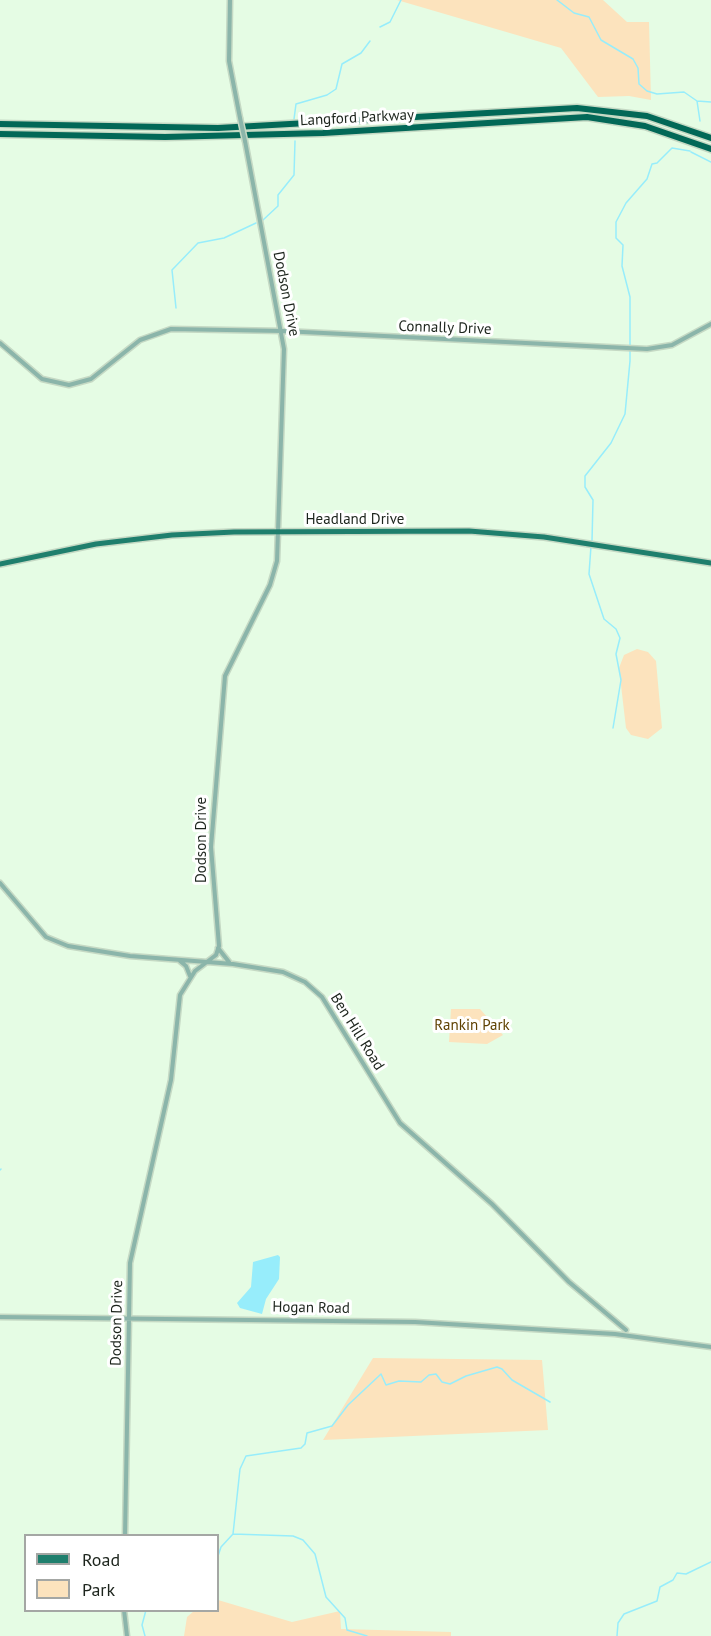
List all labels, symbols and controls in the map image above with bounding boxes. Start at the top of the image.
street label: Langford Parkway [300,106,414,130]
street label: Dodson Drive [269,250,303,338]
street label: Connally Drive [398,317,492,339]
street label: Headland Drive [306,511,404,529]
street label: Dodson Drive [193,797,211,883]
street label: Ben Hill Road [326,990,388,1074]
park label: Rankin Park [434,1017,510,1035]
street label: Dodson Drive [107,1280,127,1366]
street label: Hogan Road [272,1298,350,1318]
legend [24,1534,219,1612]
text: Road [82,1548,120,1571]
text: Park [82,1578,115,1601]

